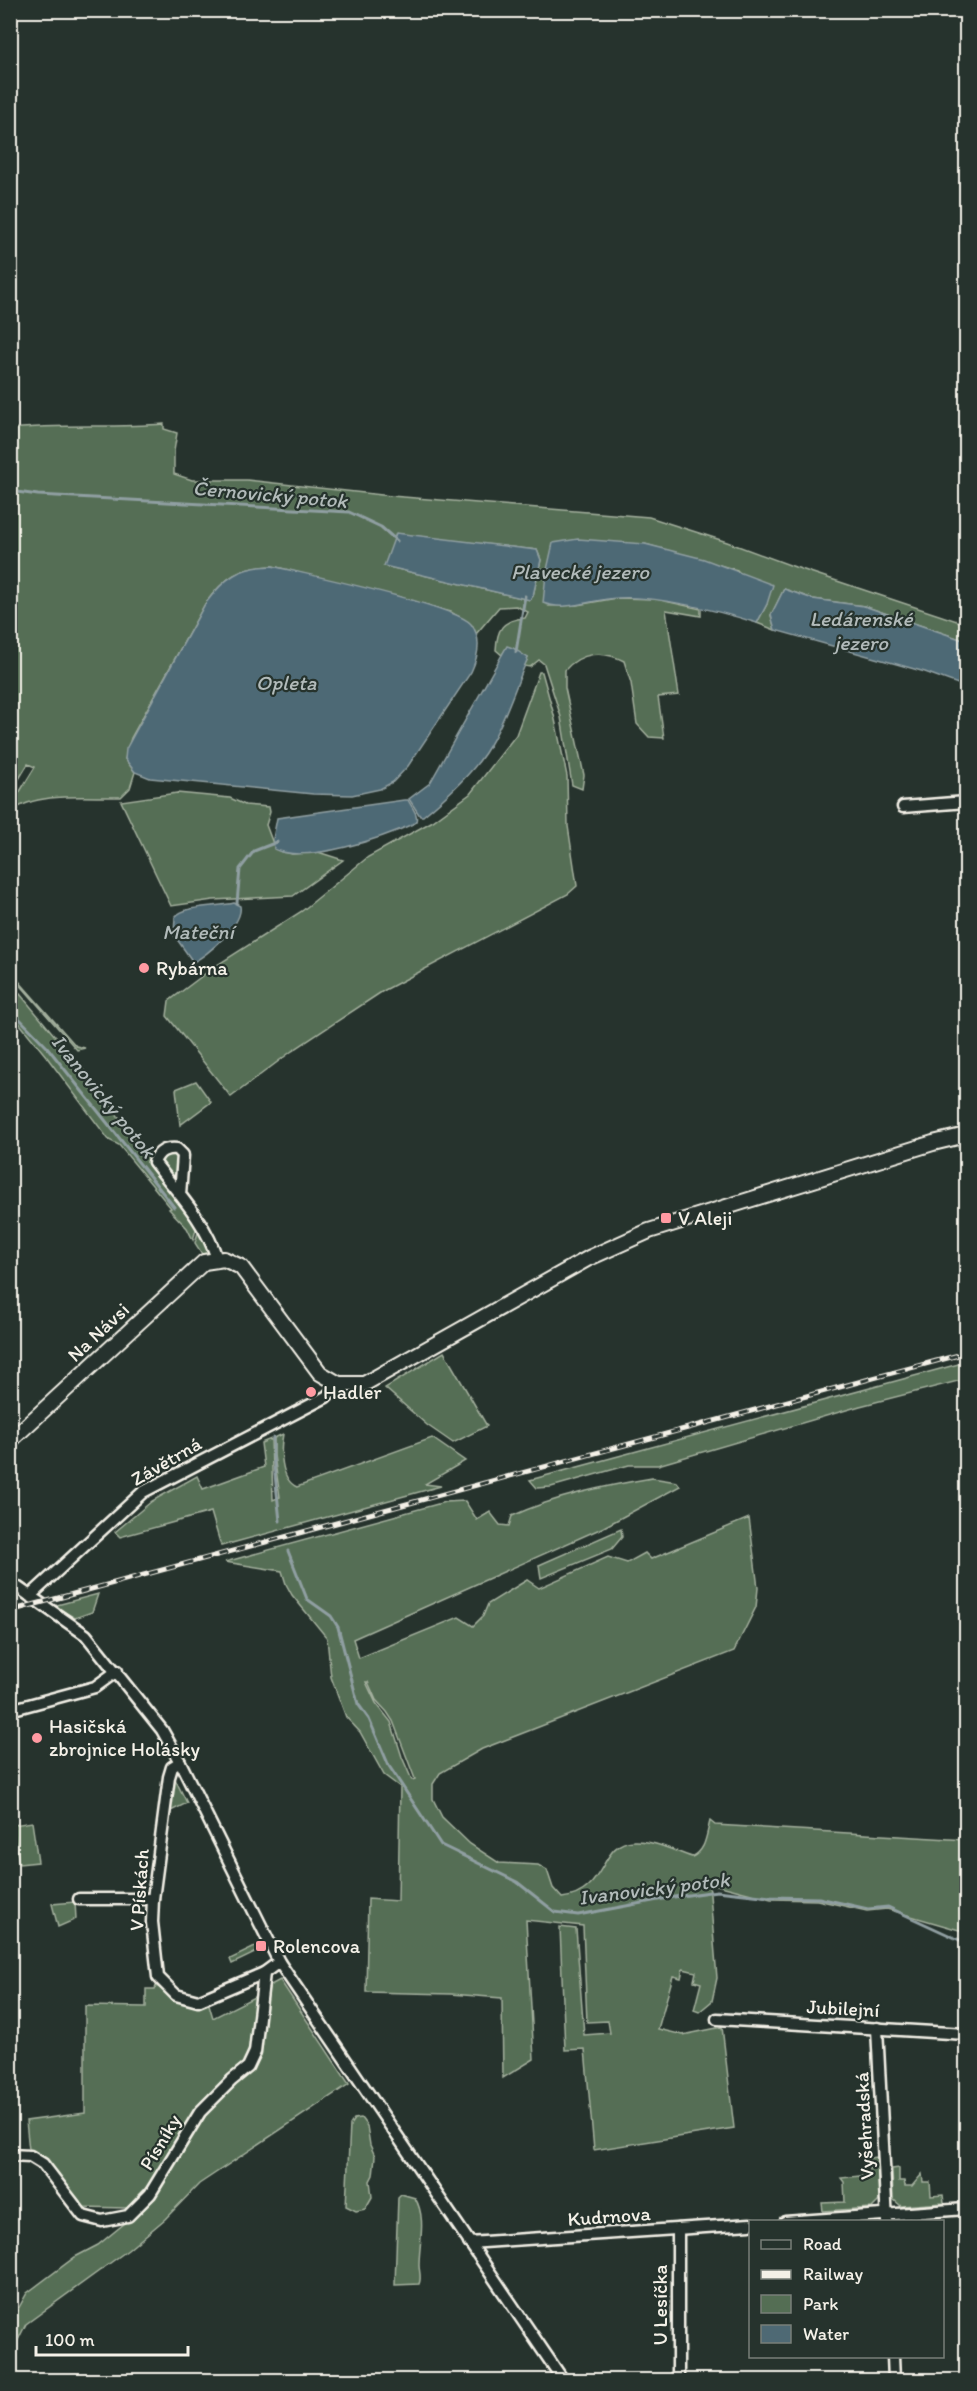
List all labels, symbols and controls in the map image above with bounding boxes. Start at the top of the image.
water label: Černovický potok [192,475,350,513]
water label: Plavecké jezero [511,559,650,584]
water label: Ledárenské jezero [809,606,913,655]
water label: Opleta [256,670,317,695]
water label: Mateční [162,919,237,944]
place label: Rybárna [156,956,228,980]
marker: Rybárna [137,961,151,975]
water label: Ivanovický potok [47,1029,162,1164]
place label: V Aleji [678,1206,732,1230]
marker: V Aleji [659,1211,673,1225]
street label: Na Návsi [62,1297,134,1367]
place label: Hadler [323,1380,381,1404]
marker: Hadler [304,1385,318,1399]
street label: Závětrná [126,1431,206,1491]
place label: Hasičská zbrojnice Holásky [49,1714,200,1761]
marker: Hasičská zbrojnice Holásky [30,1731,44,1745]
street label: V Pískách [124,1848,154,1932]
water label: Ivanovický potok [577,1866,732,1910]
place label: Rolencova [273,1934,361,1958]
marker: Rolencova [254,1939,268,1953]
street label: Jubilejní [806,1994,880,2022]
street label: Vyšehradská [849,2071,879,2181]
street label: Písníky [134,2109,186,2174]
street label: Kudrnova [567,2201,652,2231]
legend [749,2220,944,2358]
text: Road [803,2233,842,2255]
text: Railway [803,2263,864,2285]
street label: U Lesíčka [648,2264,672,2345]
text: Park [803,2293,838,2315]
scale bar [36,2319,188,2357]
text: Water [803,2323,849,2345]
text: 100 m [45,2329,95,2351]

